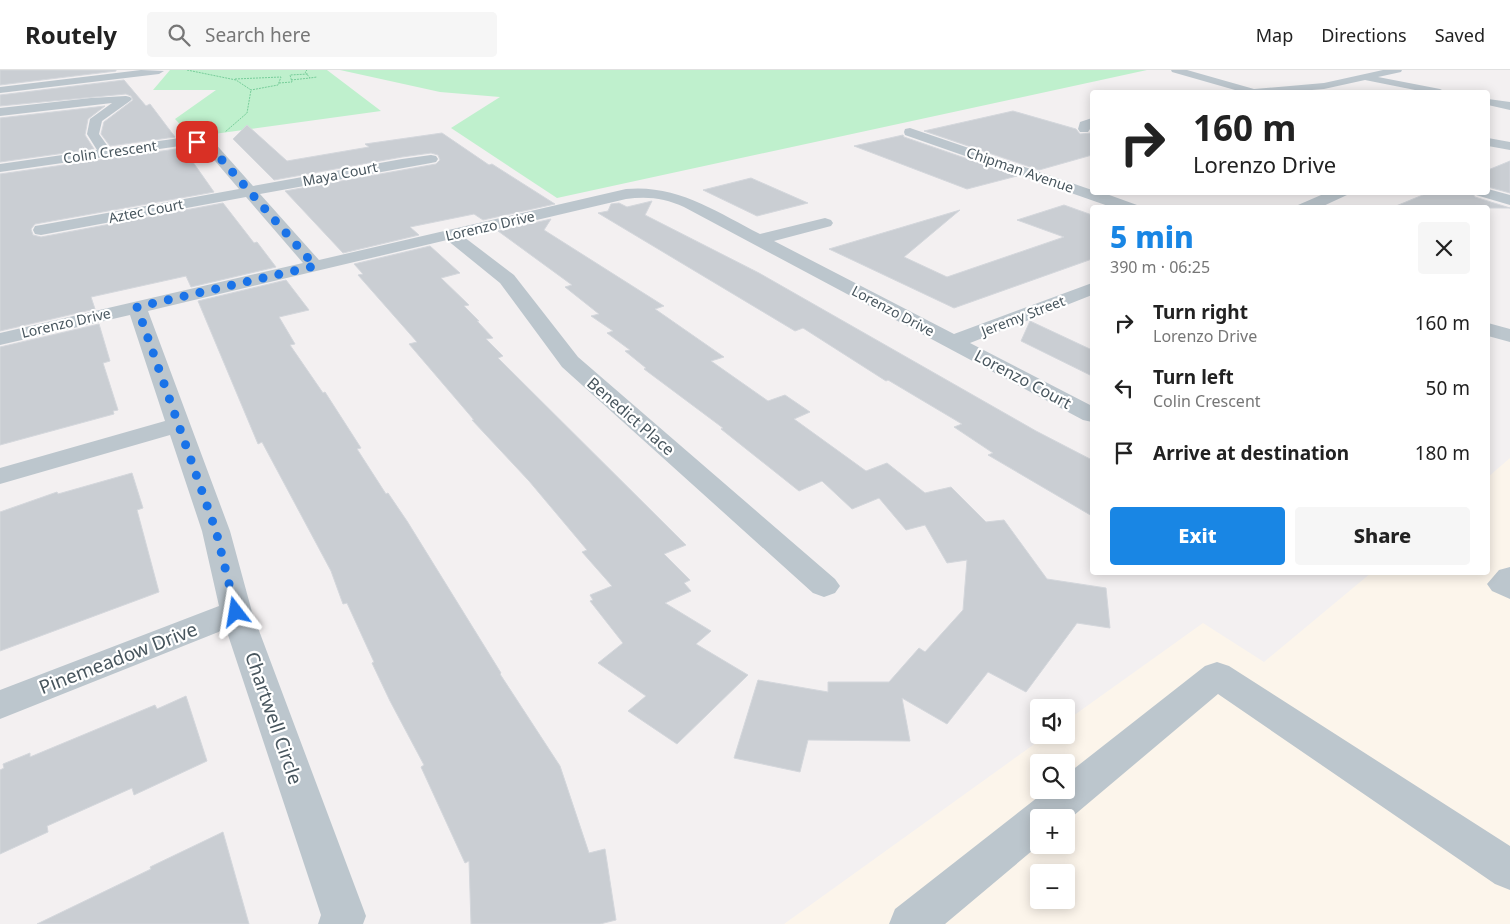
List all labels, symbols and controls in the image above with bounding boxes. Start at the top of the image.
search box [147,12,497,57]
text: Routely [25,18,117,51]
icon: search [165,21,193,49]
text: Search here [205,22,311,48]
text: Map [1256,23,1293,47]
text: Directions [1321,23,1407,47]
text: Saved [1435,23,1485,47]
text: 160 m [1193,104,1296,151]
icon: right [1110,110,1175,175]
pin [176,121,218,163]
icon: arrive [183,128,211,156]
street label: Colin Crescent [62,136,158,167]
street label: Chipman Avenue [964,142,1076,197]
text: Lorenzo Drive [1193,149,1336,179]
street label: Maya Court [301,157,379,190]
street label: Aztec Court [107,194,185,227]
street label: Lorenzo Drive [443,206,537,245]
text: 5 min [1110,216,1194,257]
button: close [1418,222,1470,274]
text: 390 m · 06:25 [1110,256,1210,278]
street label: Lorenzo Drive [849,281,938,340]
street label: Jeremy Street [976,291,1067,341]
text: Turn right [1153,299,1248,325]
street label: Lorenzo Drive [19,303,113,342]
icon: right [1110,309,1138,337]
text: 160 m [1415,310,1470,336]
text: Lorenzo Drive [1153,325,1257,347]
street label: Lorenzo Court [971,344,1075,414]
text: Turn left [1153,364,1234,390]
street label: Benedict Place [582,372,680,460]
icon: left [1110,374,1138,402]
text: 50 m [1426,375,1470,401]
text: Colin Crescent [1153,390,1261,412]
icon: arrive [1110,439,1138,467]
text: Arrive at destination [1153,440,1349,466]
text: 180 m [1415,440,1470,466]
button: Exit [1110,507,1285,565]
button: Share [1295,507,1470,565]
position arrow [209,585,261,637]
street label: Pinemeadow Drive [35,616,201,700]
street label: Chartwell Circle [239,648,309,788]
map controls [1030,699,1075,909]
button: sound [1030,699,1075,744]
button: search [1030,754,1075,799]
button: + [1030,809,1075,854]
button: − [1030,864,1075,909]

